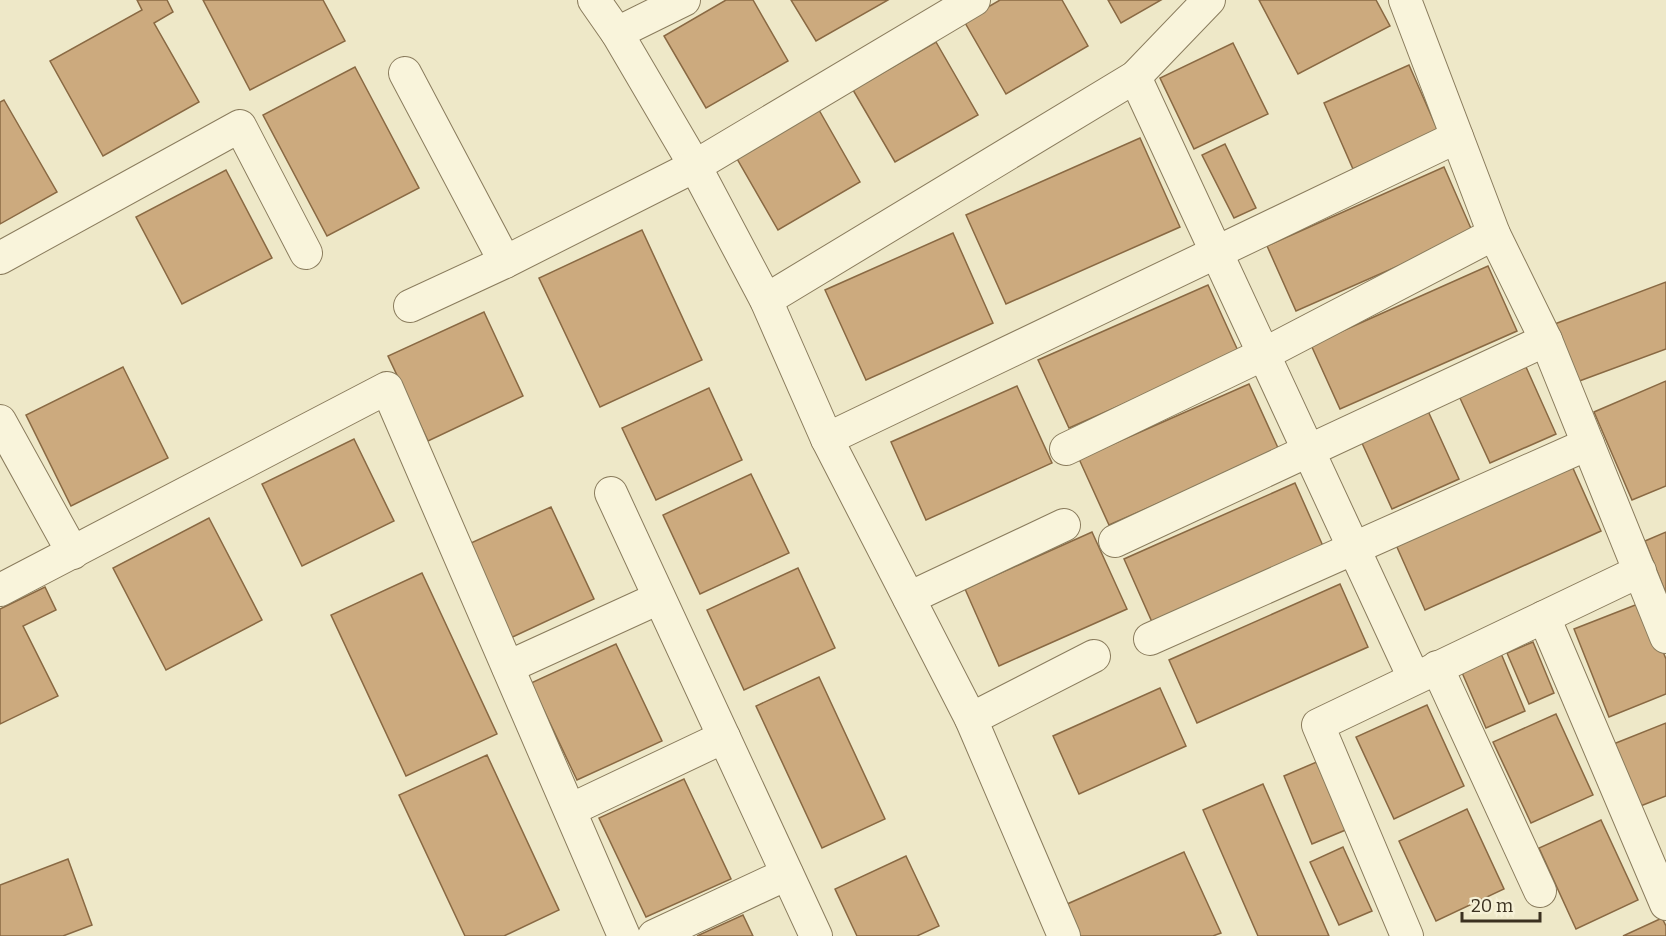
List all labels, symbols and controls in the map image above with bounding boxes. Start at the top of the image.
scale bar [1462,885,1540,923]
text: 20 m [1471,895,1513,917]

